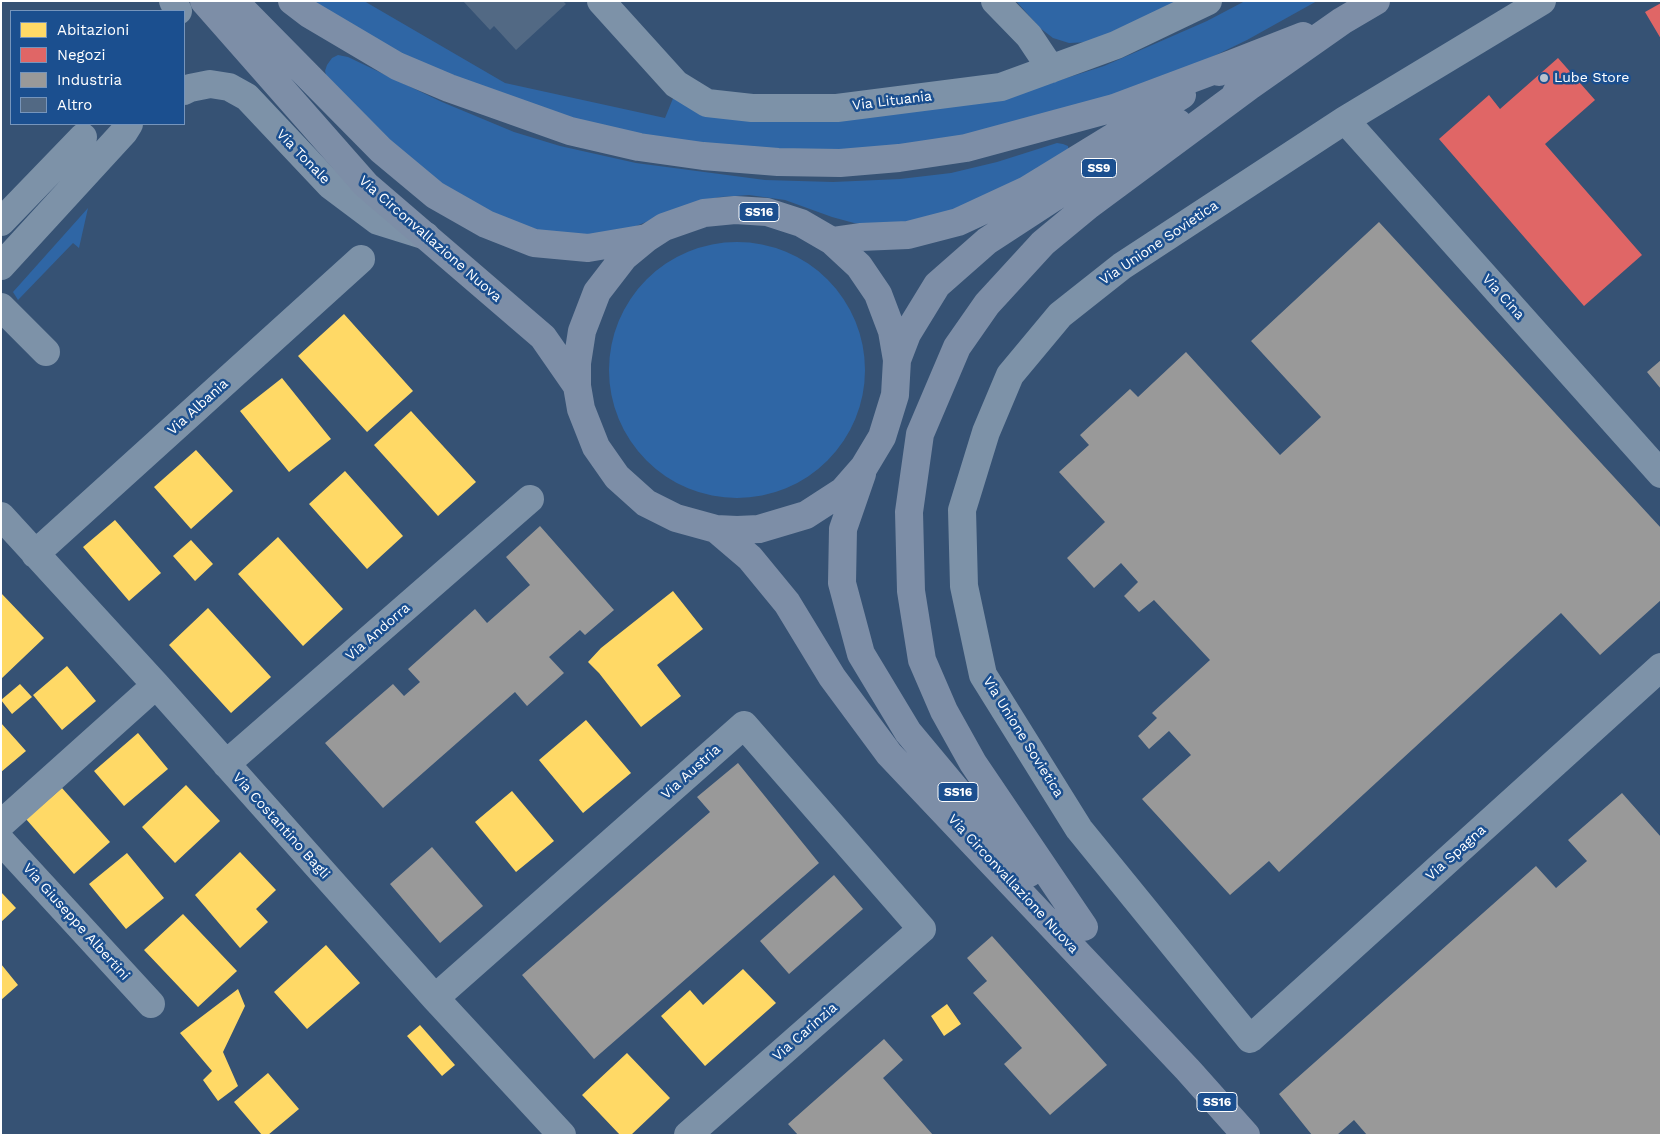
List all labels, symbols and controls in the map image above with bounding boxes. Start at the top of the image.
legend [10,10,185,125]
text: Abitazioni [57,21,129,39]
text: Negozi [57,46,105,64]
place label: Lube Store [1554,70,1629,86]
text: Industria [57,71,122,89]
marker: Lube Store [1538,72,1550,84]
street label: Via Lituania [851,88,933,114]
text: Altro [57,96,92,114]
street label: Via Tonale [273,126,333,188]
road number: SS9 [1082,158,1116,178]
street label: Via Circonvallazione Nuova [355,172,505,306]
street label: Via Unione Sovietica [1097,197,1221,289]
road number: SS16 [739,202,779,222]
street label: Via Cina [1478,271,1528,323]
street label: Via Albania [164,375,232,439]
street label: Via Andorra [342,600,414,664]
street label: Via Unione Sovietica [979,674,1067,800]
street label: Via Austria [658,741,724,803]
street label: Via Costantino Bagli [229,769,333,883]
road number: SS16 [938,782,978,802]
street label: Via Circonvallazione Nuova [944,811,1082,957]
street label: Via Spagna [1422,822,1490,884]
street label: Via Giuseppe Albertini [19,860,133,984]
street label: Via Carinzia [769,999,841,1065]
road number: SS16 [1197,1092,1237,1112]

